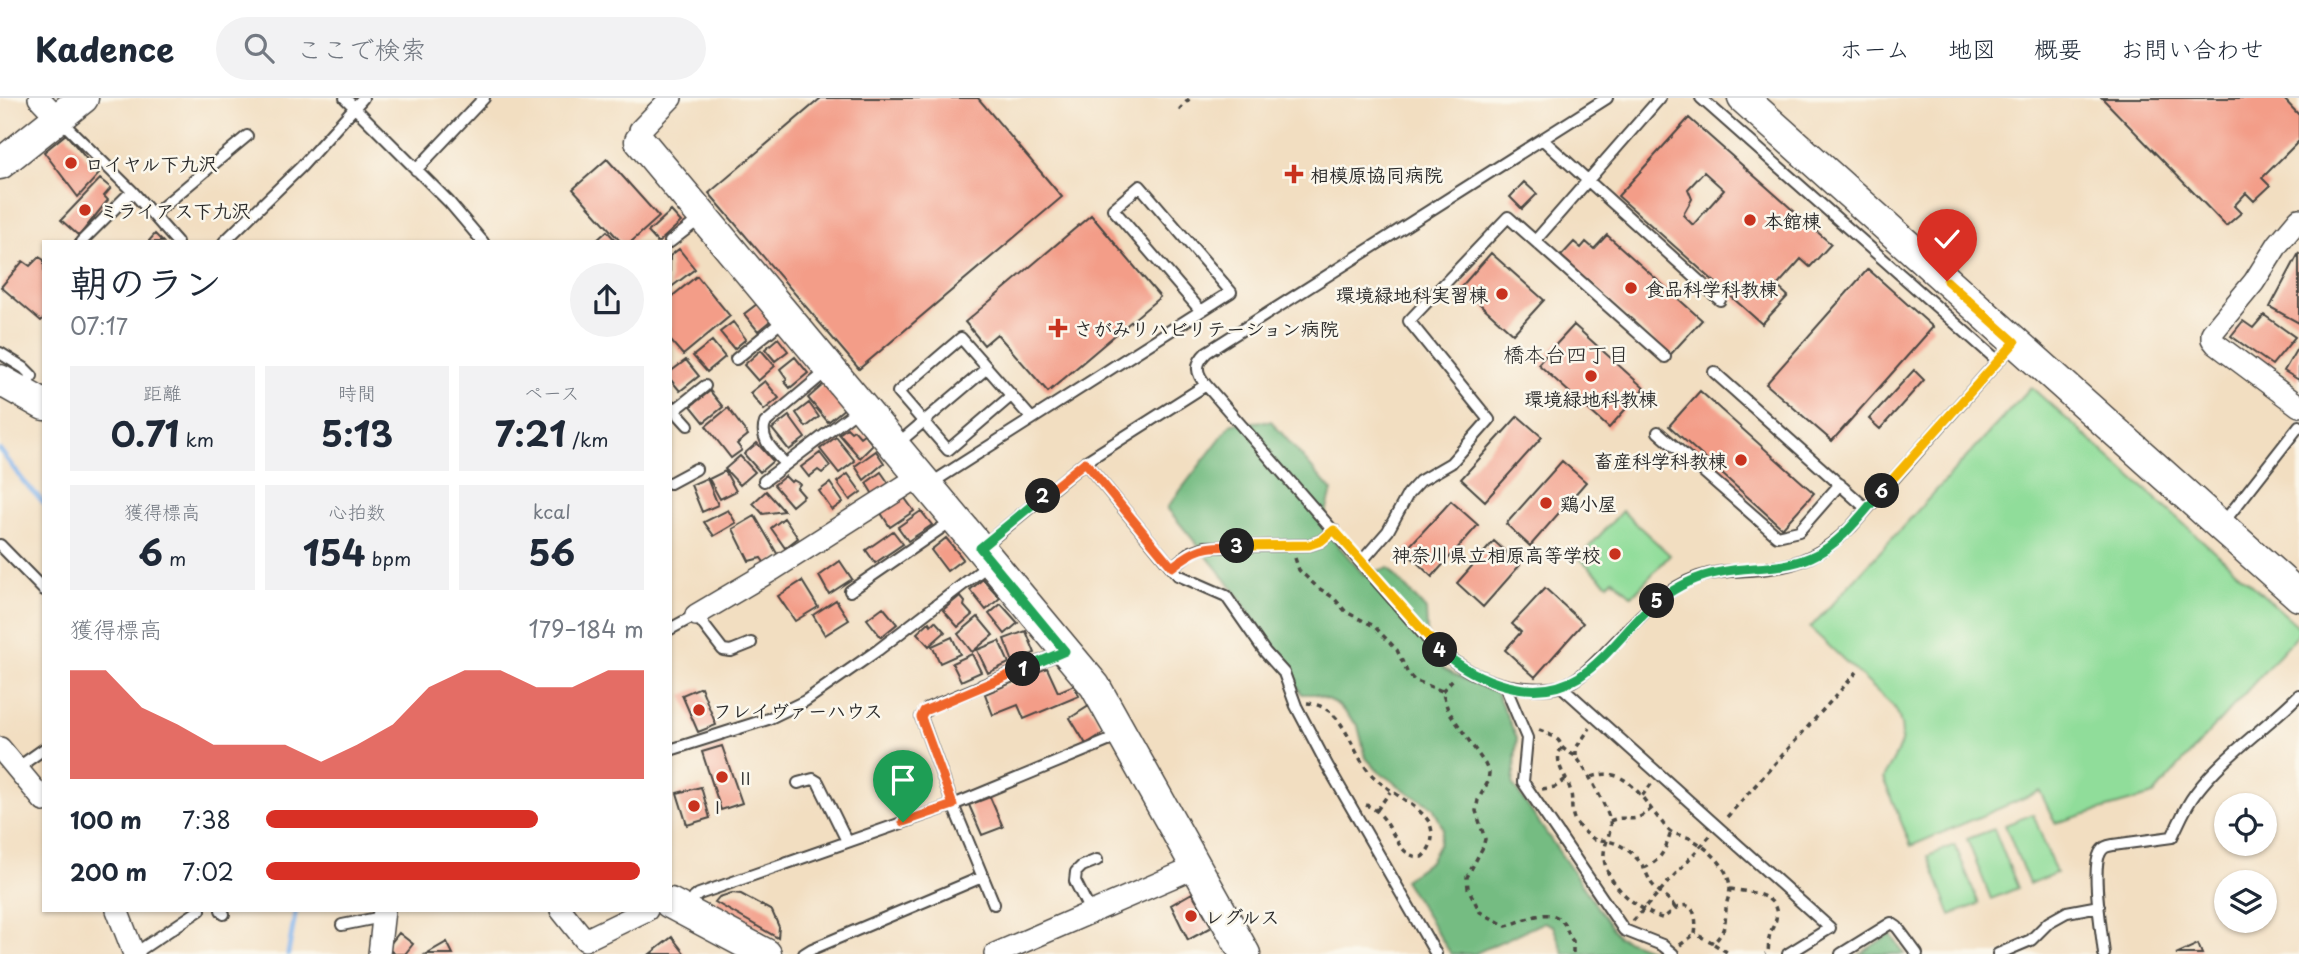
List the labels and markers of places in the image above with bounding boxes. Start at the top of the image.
place label: ロイヤル下九沢 [85,149,218,177]
marker: ロイヤル下九沢 [63,155,79,171]
place label: 相模原協同病院 [1310,160,1443,188]
marker: 相模原協同病院 [1284,164,1304,184]
place label: ミライアス下九沢 [99,196,251,224]
marker: ミライアス下九沢 [77,202,93,218]
place label: 本館棟 [1764,206,1821,234]
pin [1917,209,1977,281]
marker: 本館棟 [1742,212,1758,228]
place label: 食品科学科教棟 [1645,274,1778,302]
place label: 環境緑地科実習棟 [1336,280,1488,308]
marker: 食品科学科教棟 [1623,280,1639,296]
marker: 環境緑地科実習棟 [1494,286,1510,302]
place label: さがみリハビリテーション病院 [1074,314,1339,342]
marker: さがみリハビリテーション病院 [1048,318,1068,338]
marker: 環境緑地科教棟 [1583,368,1599,384]
place label: 環境緑地科教棟 [1524,384,1658,412]
place label: 畜産科学科教棟 [1594,446,1727,474]
marker: 畜産科学科教棟 [1733,452,1749,468]
pin: 6 [1864,474,1899,508]
pin: 2 [1026,478,1060,514]
place label: 鶏小屋 [1560,489,1617,517]
marker: 鶏小屋 [1538,495,1554,511]
pin: 3 [1220,528,1254,564]
place label: 神奈川県立相原高等学校 [1392,540,1601,568]
marker: 神奈川県立相原高等学校 [1607,546,1623,562]
pin: 5 [1640,584,1674,618]
pin: 4 [1422,632,1458,668]
pin: 1 [1006,652,1040,686]
place label: フレイヴァーハウス [713,696,883,724]
marker: フレイヴァーハウス [691,702,707,718]
pin [873,750,933,822]
place label: Ⅱ [736,763,755,791]
marker: Ⅱ [714,769,730,785]
place label: Ⅰ [708,792,727,820]
marker: Ⅰ [686,798,702,814]
place label: レグルス [1205,902,1279,930]
marker: レグルス [1183,908,1199,924]

